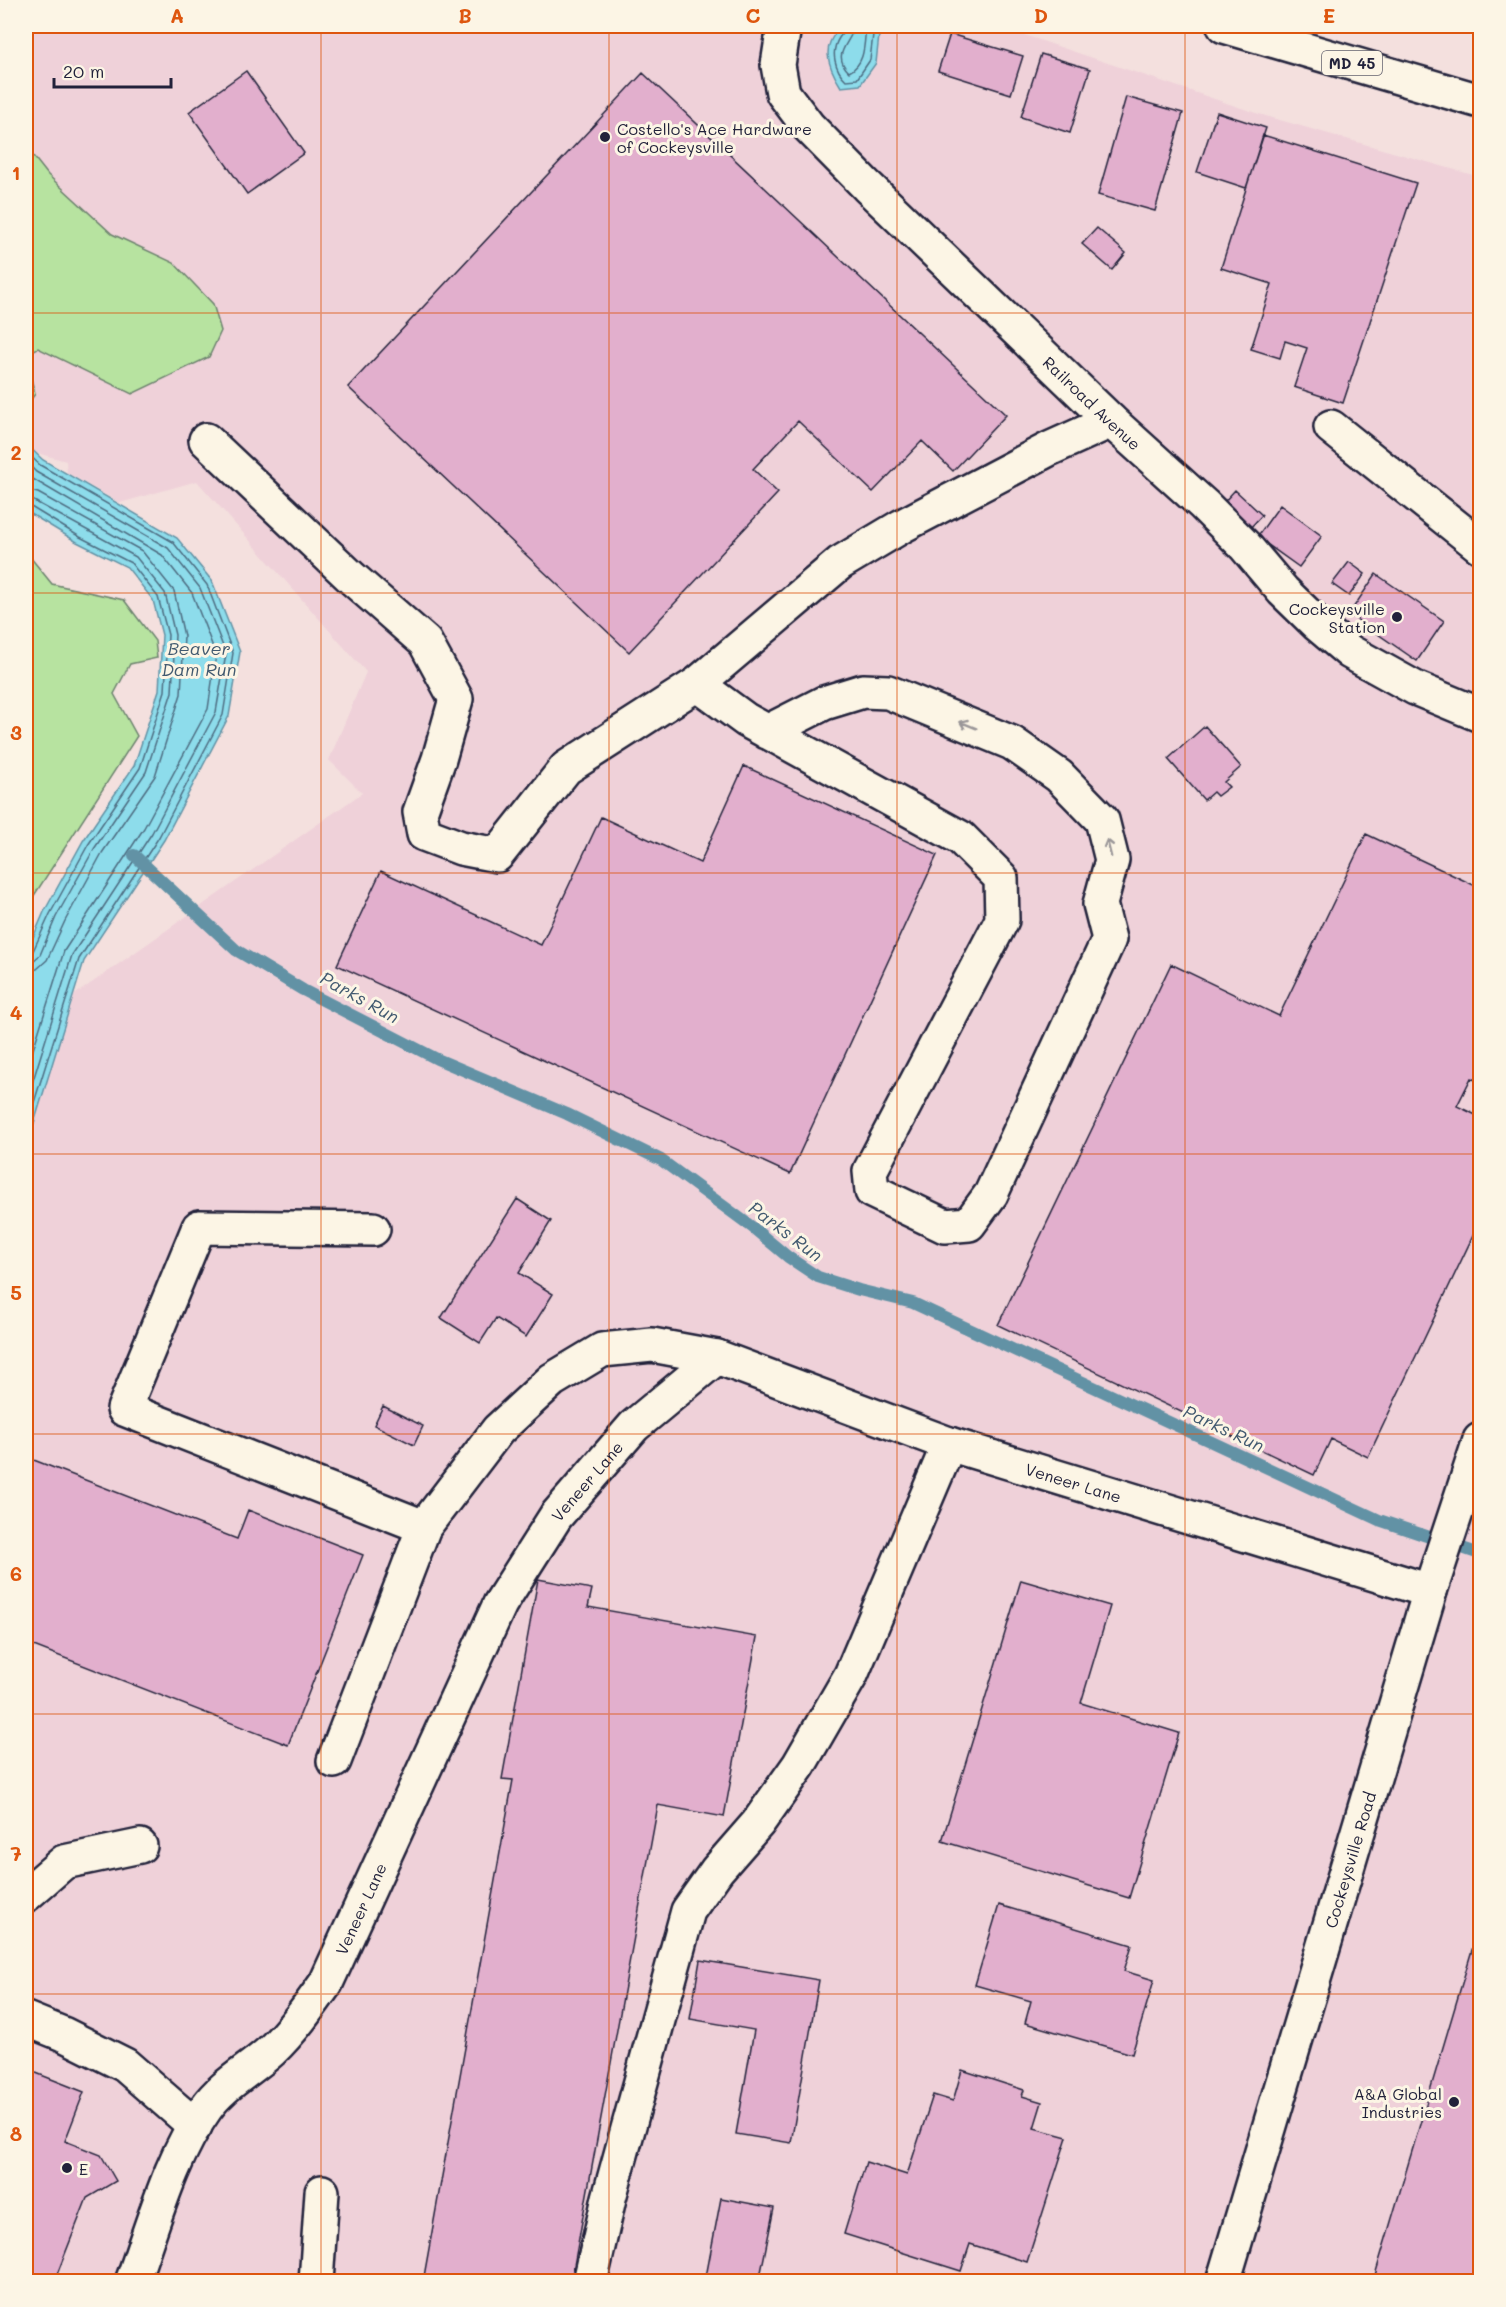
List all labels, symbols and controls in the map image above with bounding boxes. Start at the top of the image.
text: A [170,2,184,28]
text: B [458,2,472,28]
text: C [746,2,761,28]
text: D [1034,2,1048,28]
text: E [1323,2,1335,28]
scale bar [54,51,171,89]
road number: MD 45 [1322,51,1382,75]
text: 20 m [63,59,104,83]
place label: Costello's Ace Hardware of Cockeysville [617,118,812,157]
marker: Costello's Ace Hardware of Cockeysville [598,130,612,144]
text: 1 [12,159,20,185]
street label: Railroad Avenue [1039,351,1146,454]
text: 2 [10,439,22,465]
place label: Cockeysville Station [1289,598,1385,637]
marker: Cockeysville Station [1390,610,1404,624]
water label: Beaver Dam Run [161,636,237,681]
text: 3 [10,719,22,745]
one-way arrow [959,719,978,730]
one-way arrow [1103,838,1115,857]
water label: Parks Run [316,965,404,1029]
text: 4 [10,999,23,1025]
water label: Parks Run [744,1195,828,1267]
text: 5 [10,1279,22,1305]
water label: Parks Run [1180,1399,1268,1457]
street label: Veneer Lane [546,1436,627,1525]
street label: Veneer Lane [1023,1458,1124,1507]
text: 6 [10,1560,22,1586]
street label: Cockeysville Road [1319,1789,1380,1930]
text: 7 [10,1840,22,1866]
street label: Veneer Lane [330,1859,390,1958]
place label: A&A Global Industries [1354,2083,1442,2122]
marker: A&A Global Industries [1447,2095,1461,2109]
text: 8 [10,2120,22,2146]
place label: E [79,2158,88,2179]
marker: E [60,2161,74,2175]

